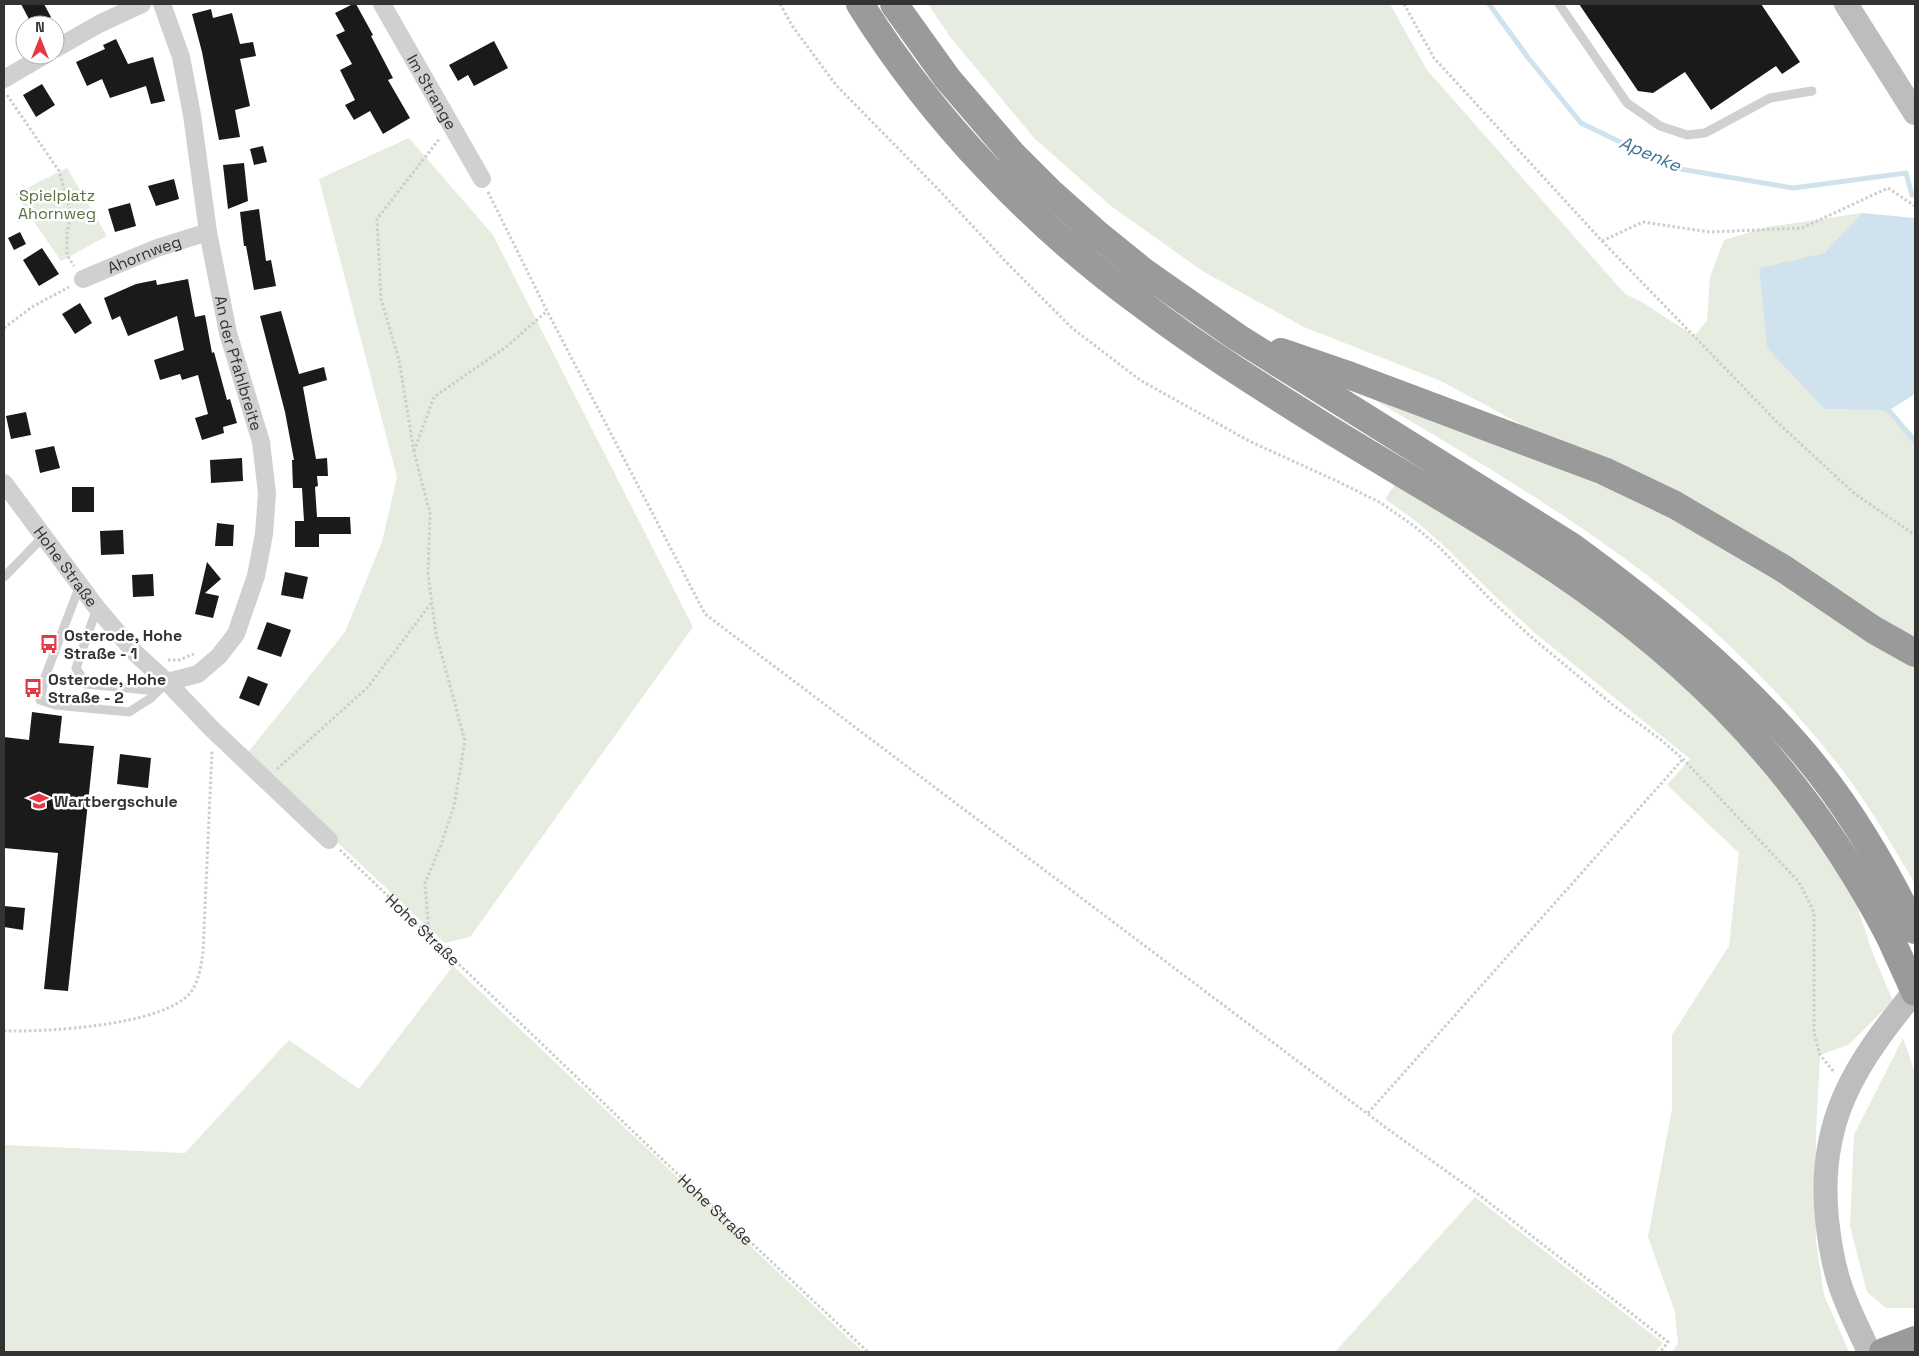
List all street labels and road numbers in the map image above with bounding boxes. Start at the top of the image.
street label: Im Strange [402,50,462,133]
street label: Ahornweg [104,231,184,279]
street label: An der Pfahlbreite [210,294,267,433]
street label: Hohe Straße [29,522,103,611]
street label: Hohe Straße [381,889,464,971]
street label: Hohe Straße [673,1170,757,1250]

